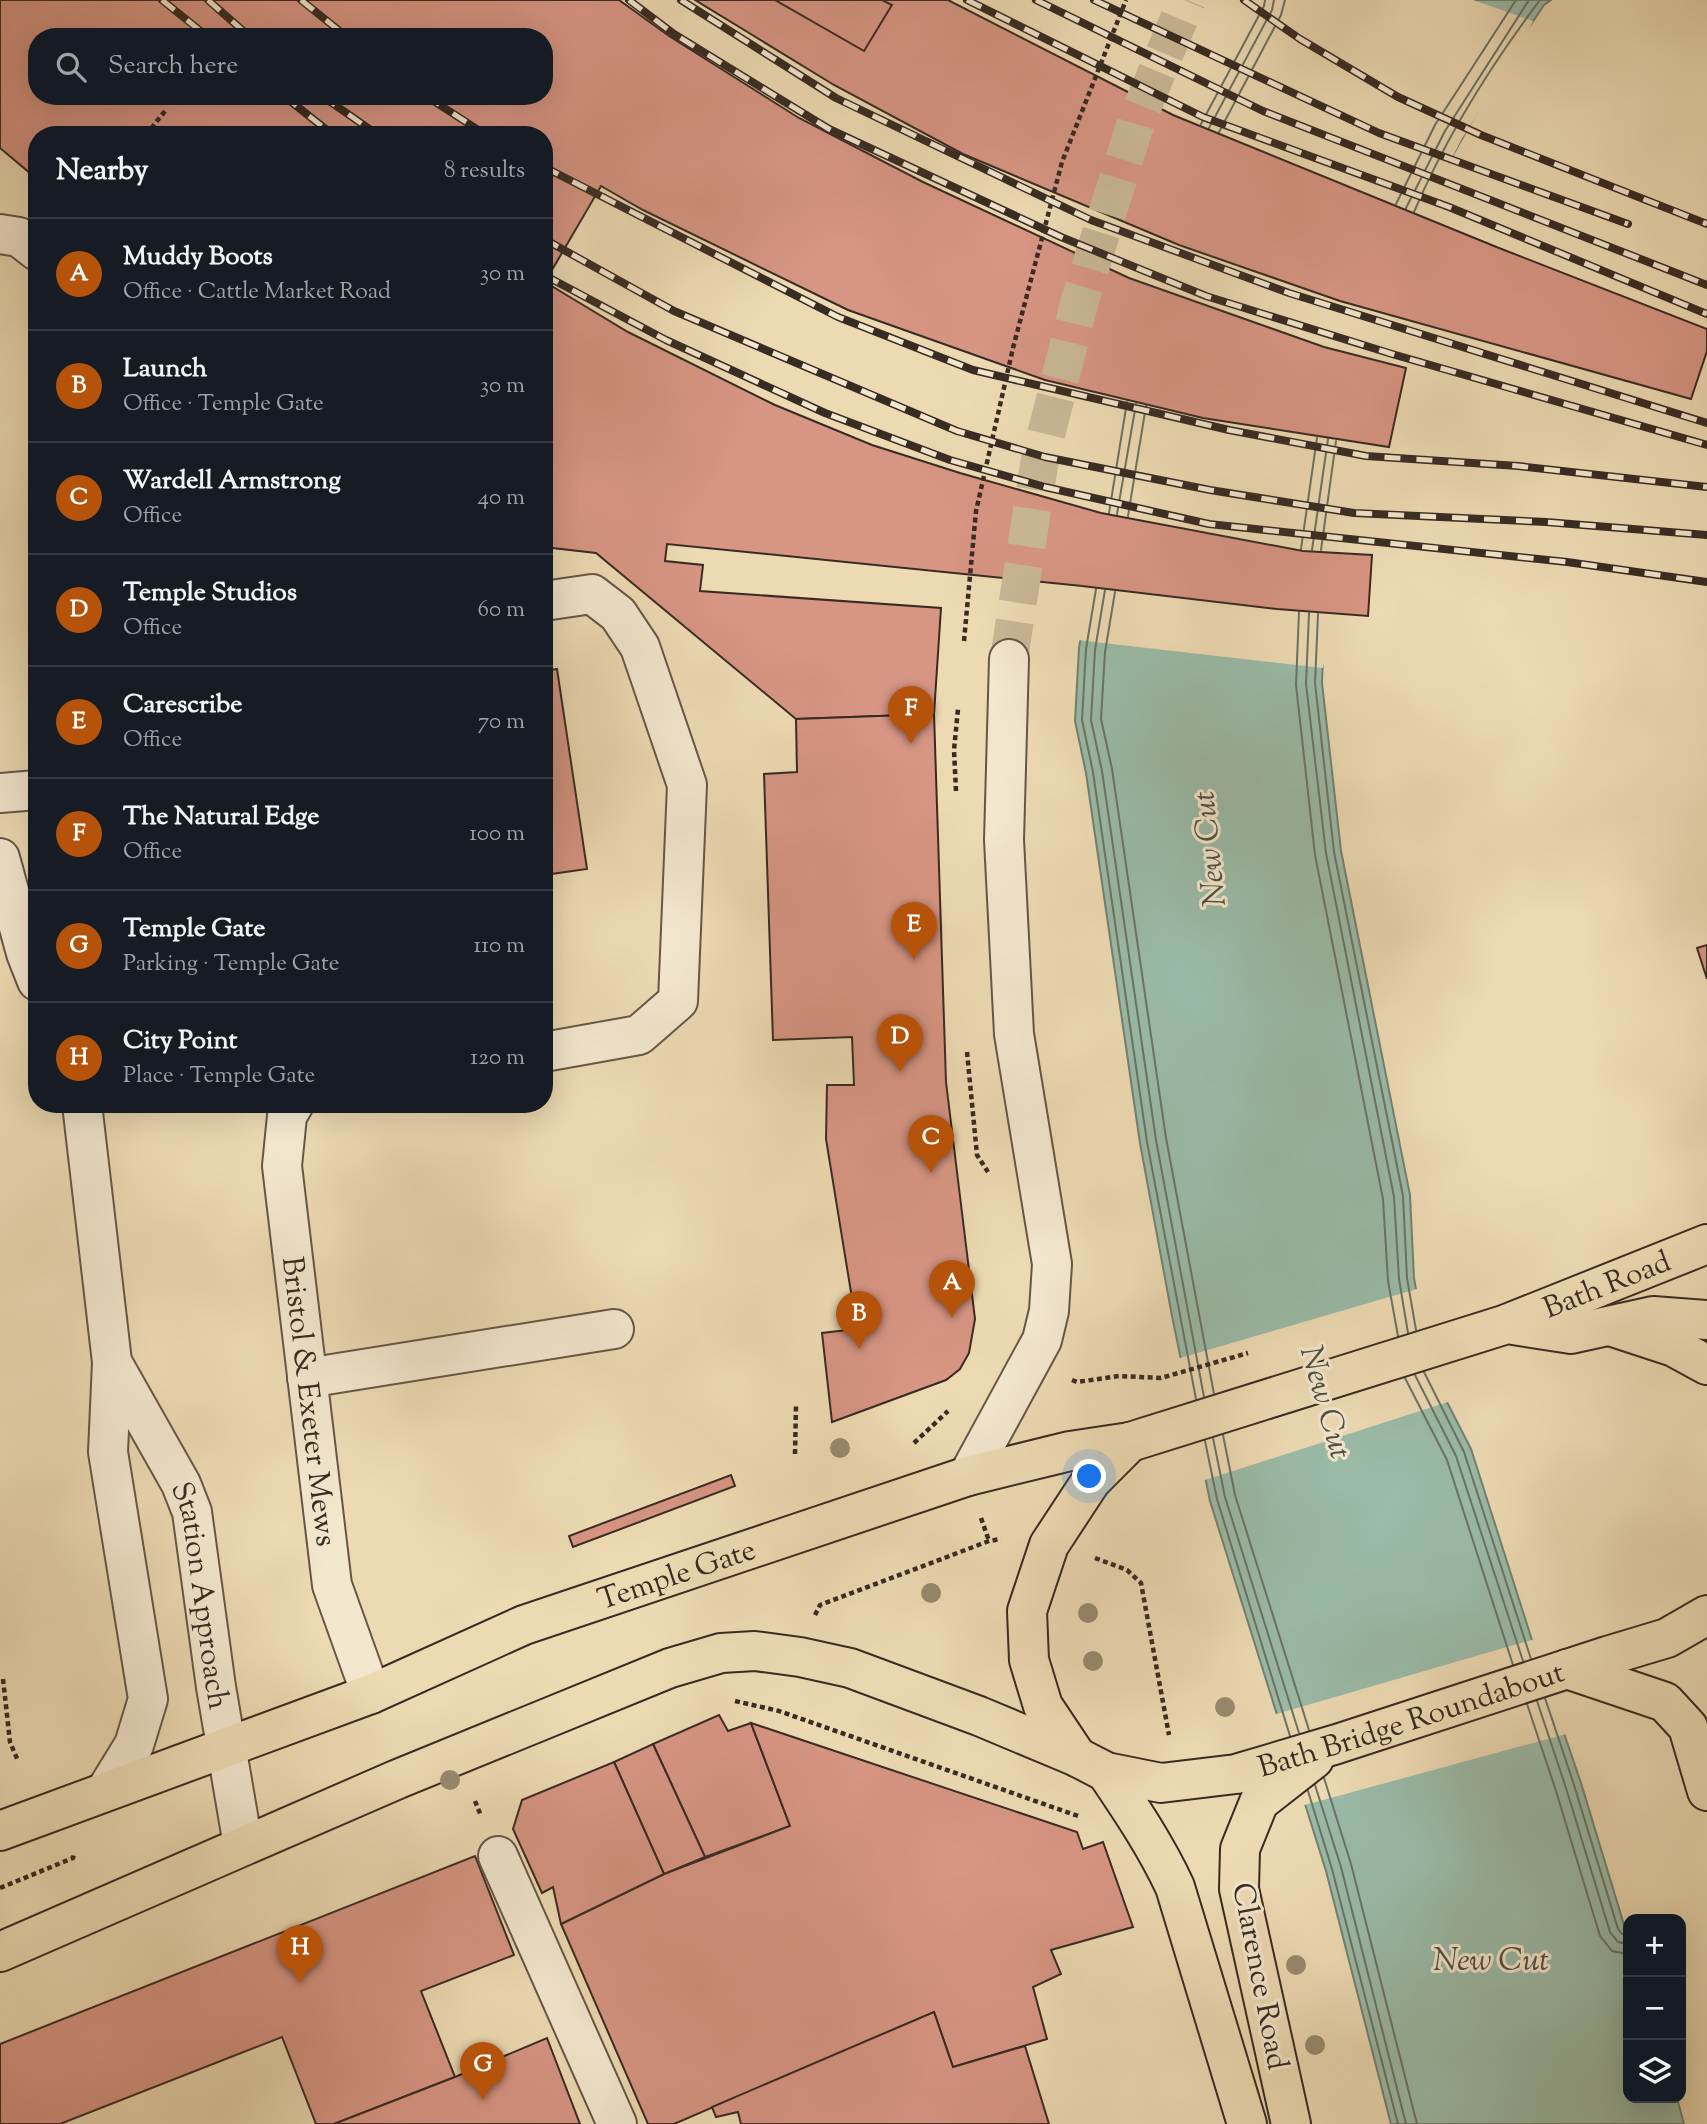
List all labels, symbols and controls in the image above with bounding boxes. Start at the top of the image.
search box [28,28,553,105]
icon: search [52,48,90,86]
text: Search here [108,48,238,85]
text: Nearby [56,150,148,193]
text: 8 results [444,155,525,188]
text: Muddy Boots [123,239,273,276]
text: A [70,258,88,291]
text: 30 m [480,258,525,291]
text: Office · Cattle Market Road [123,276,391,309]
text: Launch [123,351,207,388]
text: B [72,370,86,403]
text: 30 m [480,370,525,403]
text: Office · Temple Gate [123,388,324,421]
text: Wardell Armstrong [123,463,341,500]
text: C [70,482,88,515]
text: 40 m [478,482,525,515]
text: Office [123,500,182,533]
text: Temple Studios [123,575,297,612]
text: D [70,594,88,627]
text: 60 m [477,594,525,627]
text: Office [123,612,182,645]
pin: F [888,686,934,744]
text: Carescribe [123,687,242,724]
text: E [72,706,86,739]
text: 70 m [478,706,525,739]
text: Office [123,724,182,757]
water label: New Cut [1182,789,1240,909]
text: The Natural Edge [123,799,319,836]
text: F [73,818,85,851]
text: 100 m [469,818,525,851]
text: Office [123,836,182,869]
pin: E [891,902,937,960]
text: Temple Gate [123,911,265,948]
text: G [70,930,88,963]
text: 110 m [474,930,525,963]
text: Parking · Temple Gate [123,948,340,981]
pin: D [877,1014,923,1072]
text: City Point [123,1023,237,1060]
text: H [70,1042,88,1075]
text: 120 m [470,1042,525,1075]
text: Place · Temple Gate [123,1060,315,1093]
pin: C [908,1115,954,1173]
street label: Bath Road [1537,1242,1678,1331]
street label: Bristol & Exeter Mews [269,1254,346,1549]
pin: A [929,1260,975,1318]
pin: B [836,1291,882,1349]
water label: New Cut [1286,1341,1362,1465]
your location [1072,1459,1106,1493]
street label: Station Approach [158,1476,239,1713]
street label: Temple Gate [592,1530,762,1623]
street label: Bath Bridge Roundabout [1253,1652,1570,1790]
street label: Clarence Road [1219,1879,1298,2074]
map controls [1623,1914,1686,2103]
button: + [1623,1914,1686,1977]
pin: H [277,1925,323,1983]
water label: New Cut [1433,1939,1549,1985]
button: − [1623,1977,1686,2040]
button: layers [1623,2040,1686,2103]
pin: G [460,2042,506,2100]

